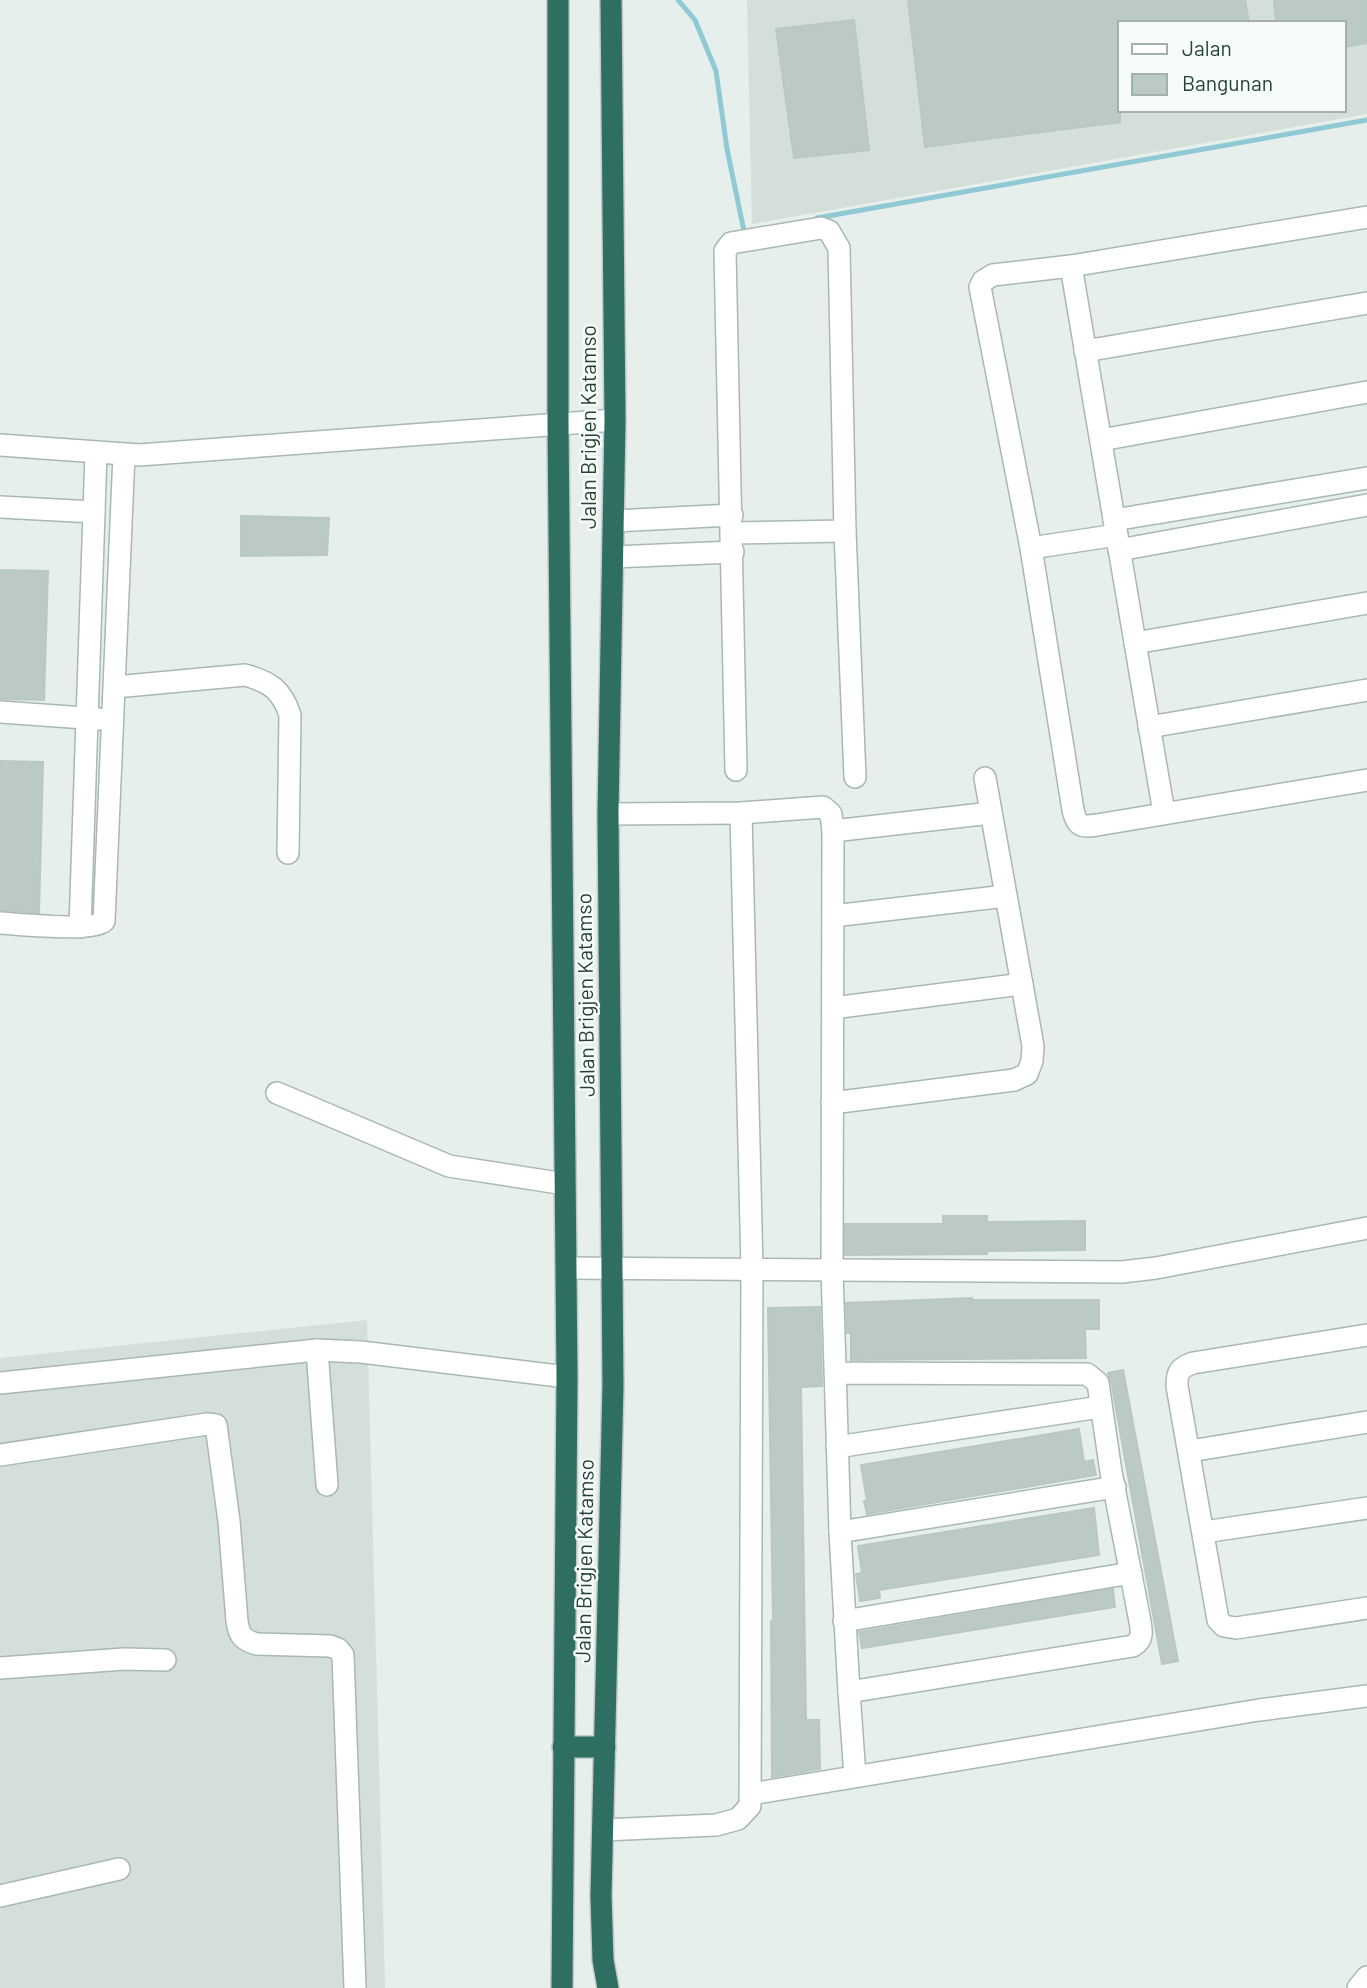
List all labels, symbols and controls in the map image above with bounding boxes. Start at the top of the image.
legend [1118,21,1346,112]
text: Jalan [1182,35,1232,60]
text: Bangunan [1182,70,1273,95]
street label: Jalan Brigjen Katamso [575,325,600,529]
street label: Jalan Brigjen Katamso [570,893,599,1097]
street label: Jalan Brigjen Katamso [569,1459,598,1663]

